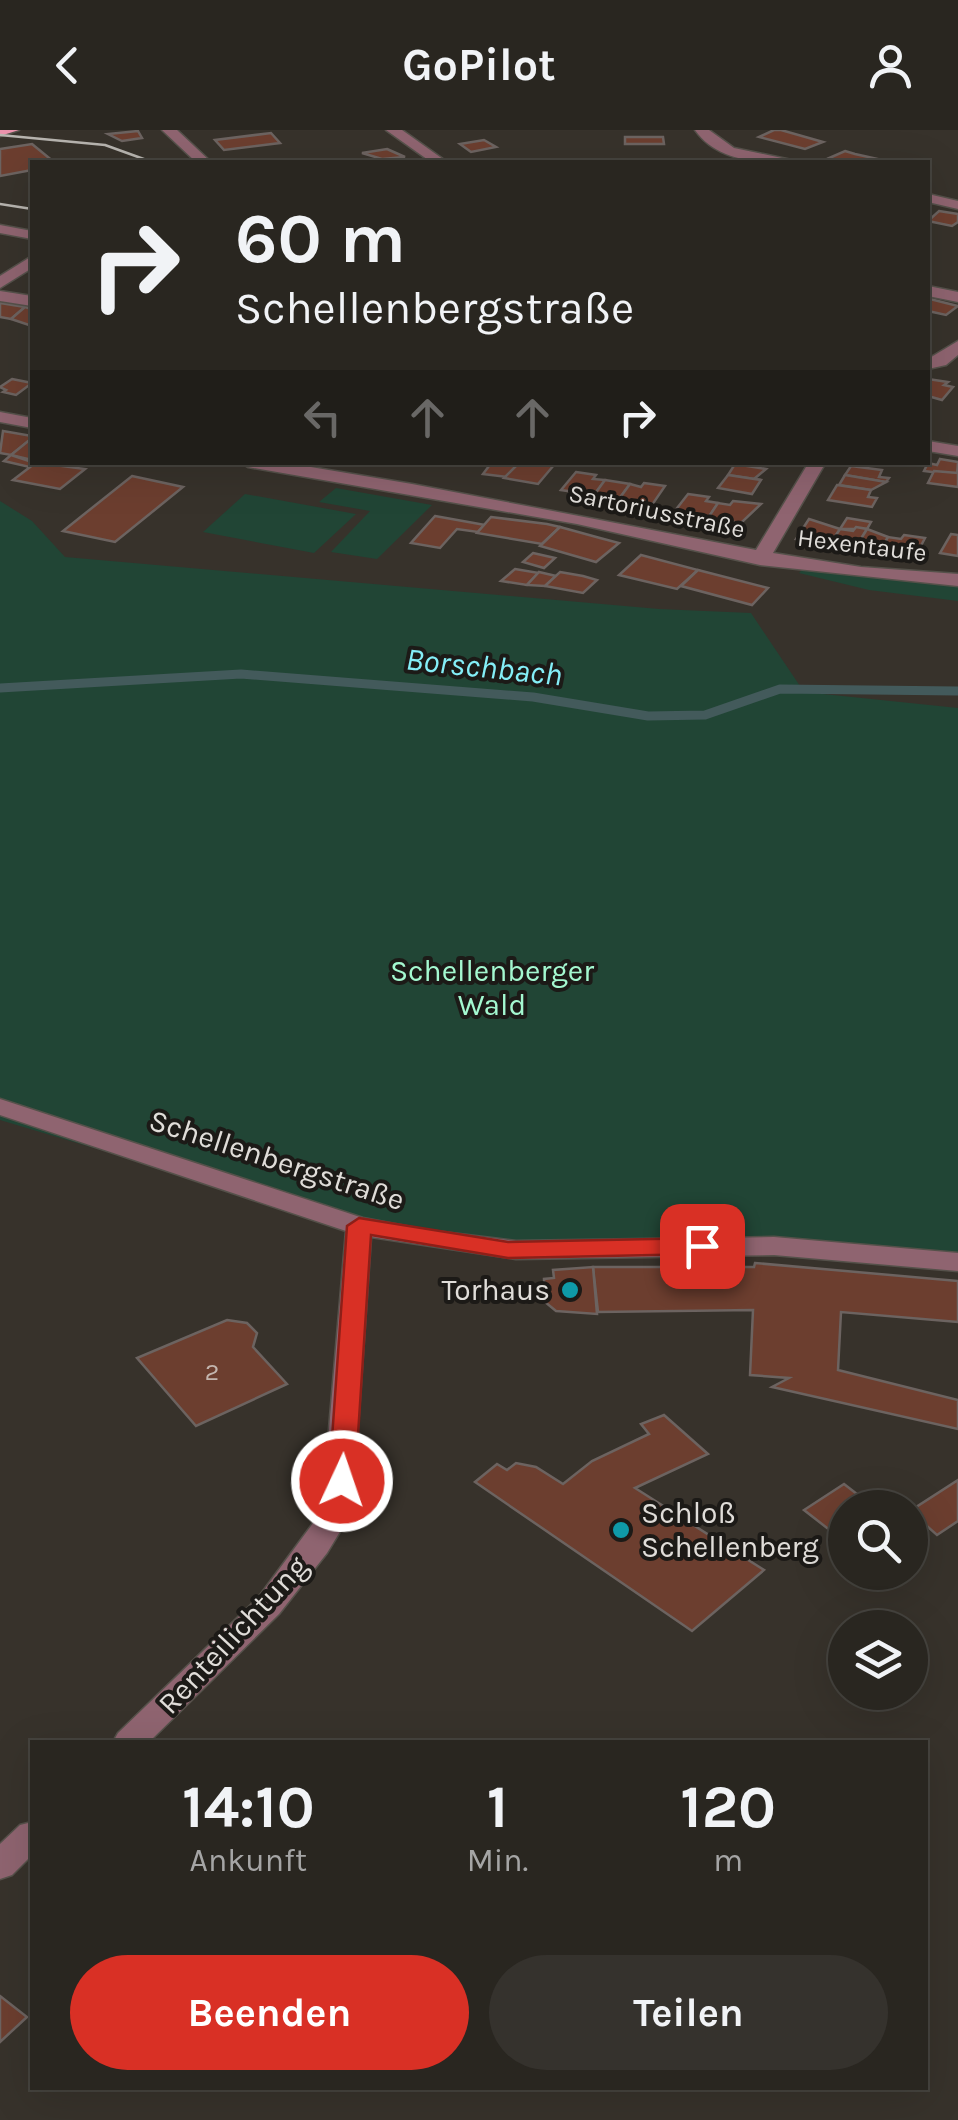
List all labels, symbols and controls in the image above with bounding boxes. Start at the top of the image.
icon: back [40,38,95,93]
icon: person [863,38,918,93]
text: GoPilot [402,39,556,91]
text: 60 m [235,198,406,280]
icon: right [70,200,200,330]
text: Schellenbergstraße [235,282,634,334]
icon: left [295,390,350,445]
icon: ahead [400,390,455,445]
icon: ahead [505,390,560,445]
icon: right [610,390,665,445]
street label: Sartoriusstraße [566,478,748,544]
street label: Hexentaufe [796,523,928,567]
water label: Borschbach [404,640,564,694]
park label: Schellenberger Wald [390,953,594,1023]
street label: Schellenbergstraße [145,1102,409,1218]
pin [660,1204,745,1289]
icon: arrive [675,1219,730,1274]
place label: Torhaus [442,1272,550,1308]
marker: Torhaus [559,1279,581,1301]
house number: 2 [205,1357,219,1386]
position arrow [290,1429,394,1533]
map controls [828,1490,928,1710]
button: search [828,1490,928,1590]
place label: Schloß Schellenberg [641,1495,819,1565]
marker: Schloß Schellenberg [610,1519,632,1541]
street label: Renteilichtung [151,1548,315,1721]
button: layers [828,1610,928,1710]
text: 14:10 [182,1772,315,1842]
text: 1 [487,1772,508,1842]
text: 120 [680,1772,776,1842]
text: Ankunft [190,1842,307,1879]
text: Min. [467,1842,528,1879]
text: m [713,1842,743,1879]
button: Beenden [70,1955,469,2070]
button: Teilen [489,1955,888,2070]

